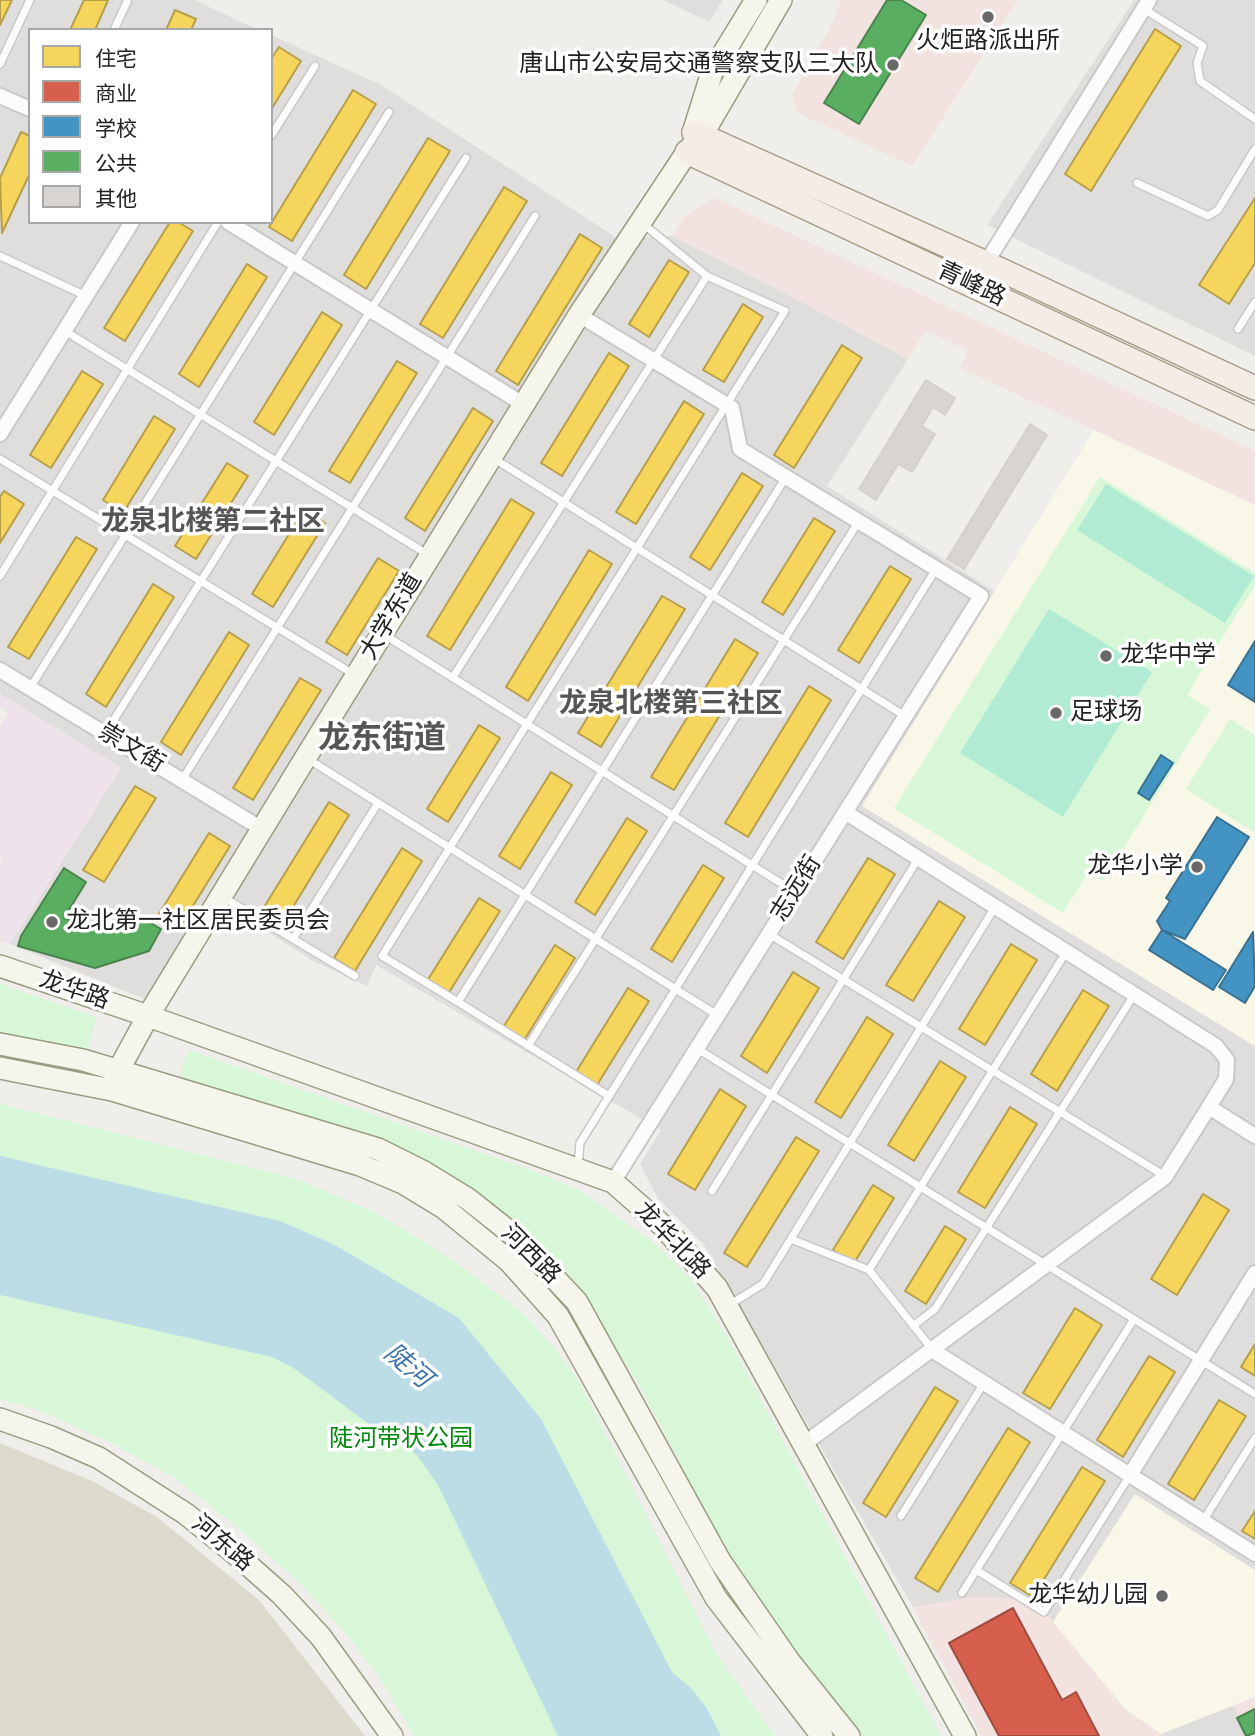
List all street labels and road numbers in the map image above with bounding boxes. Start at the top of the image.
street label: 青峰路 [932,257,1010,313]
street label: 大学东道 [355,568,429,666]
street label: 崇文街 [93,718,169,780]
street label: 志远街 [766,851,828,927]
street label: 龙华路 [35,966,113,1016]
street label: 龙华北路 [628,1196,716,1286]
street label: 河西路 [494,1219,566,1291]
street label: 河东路 [185,1510,259,1578]

